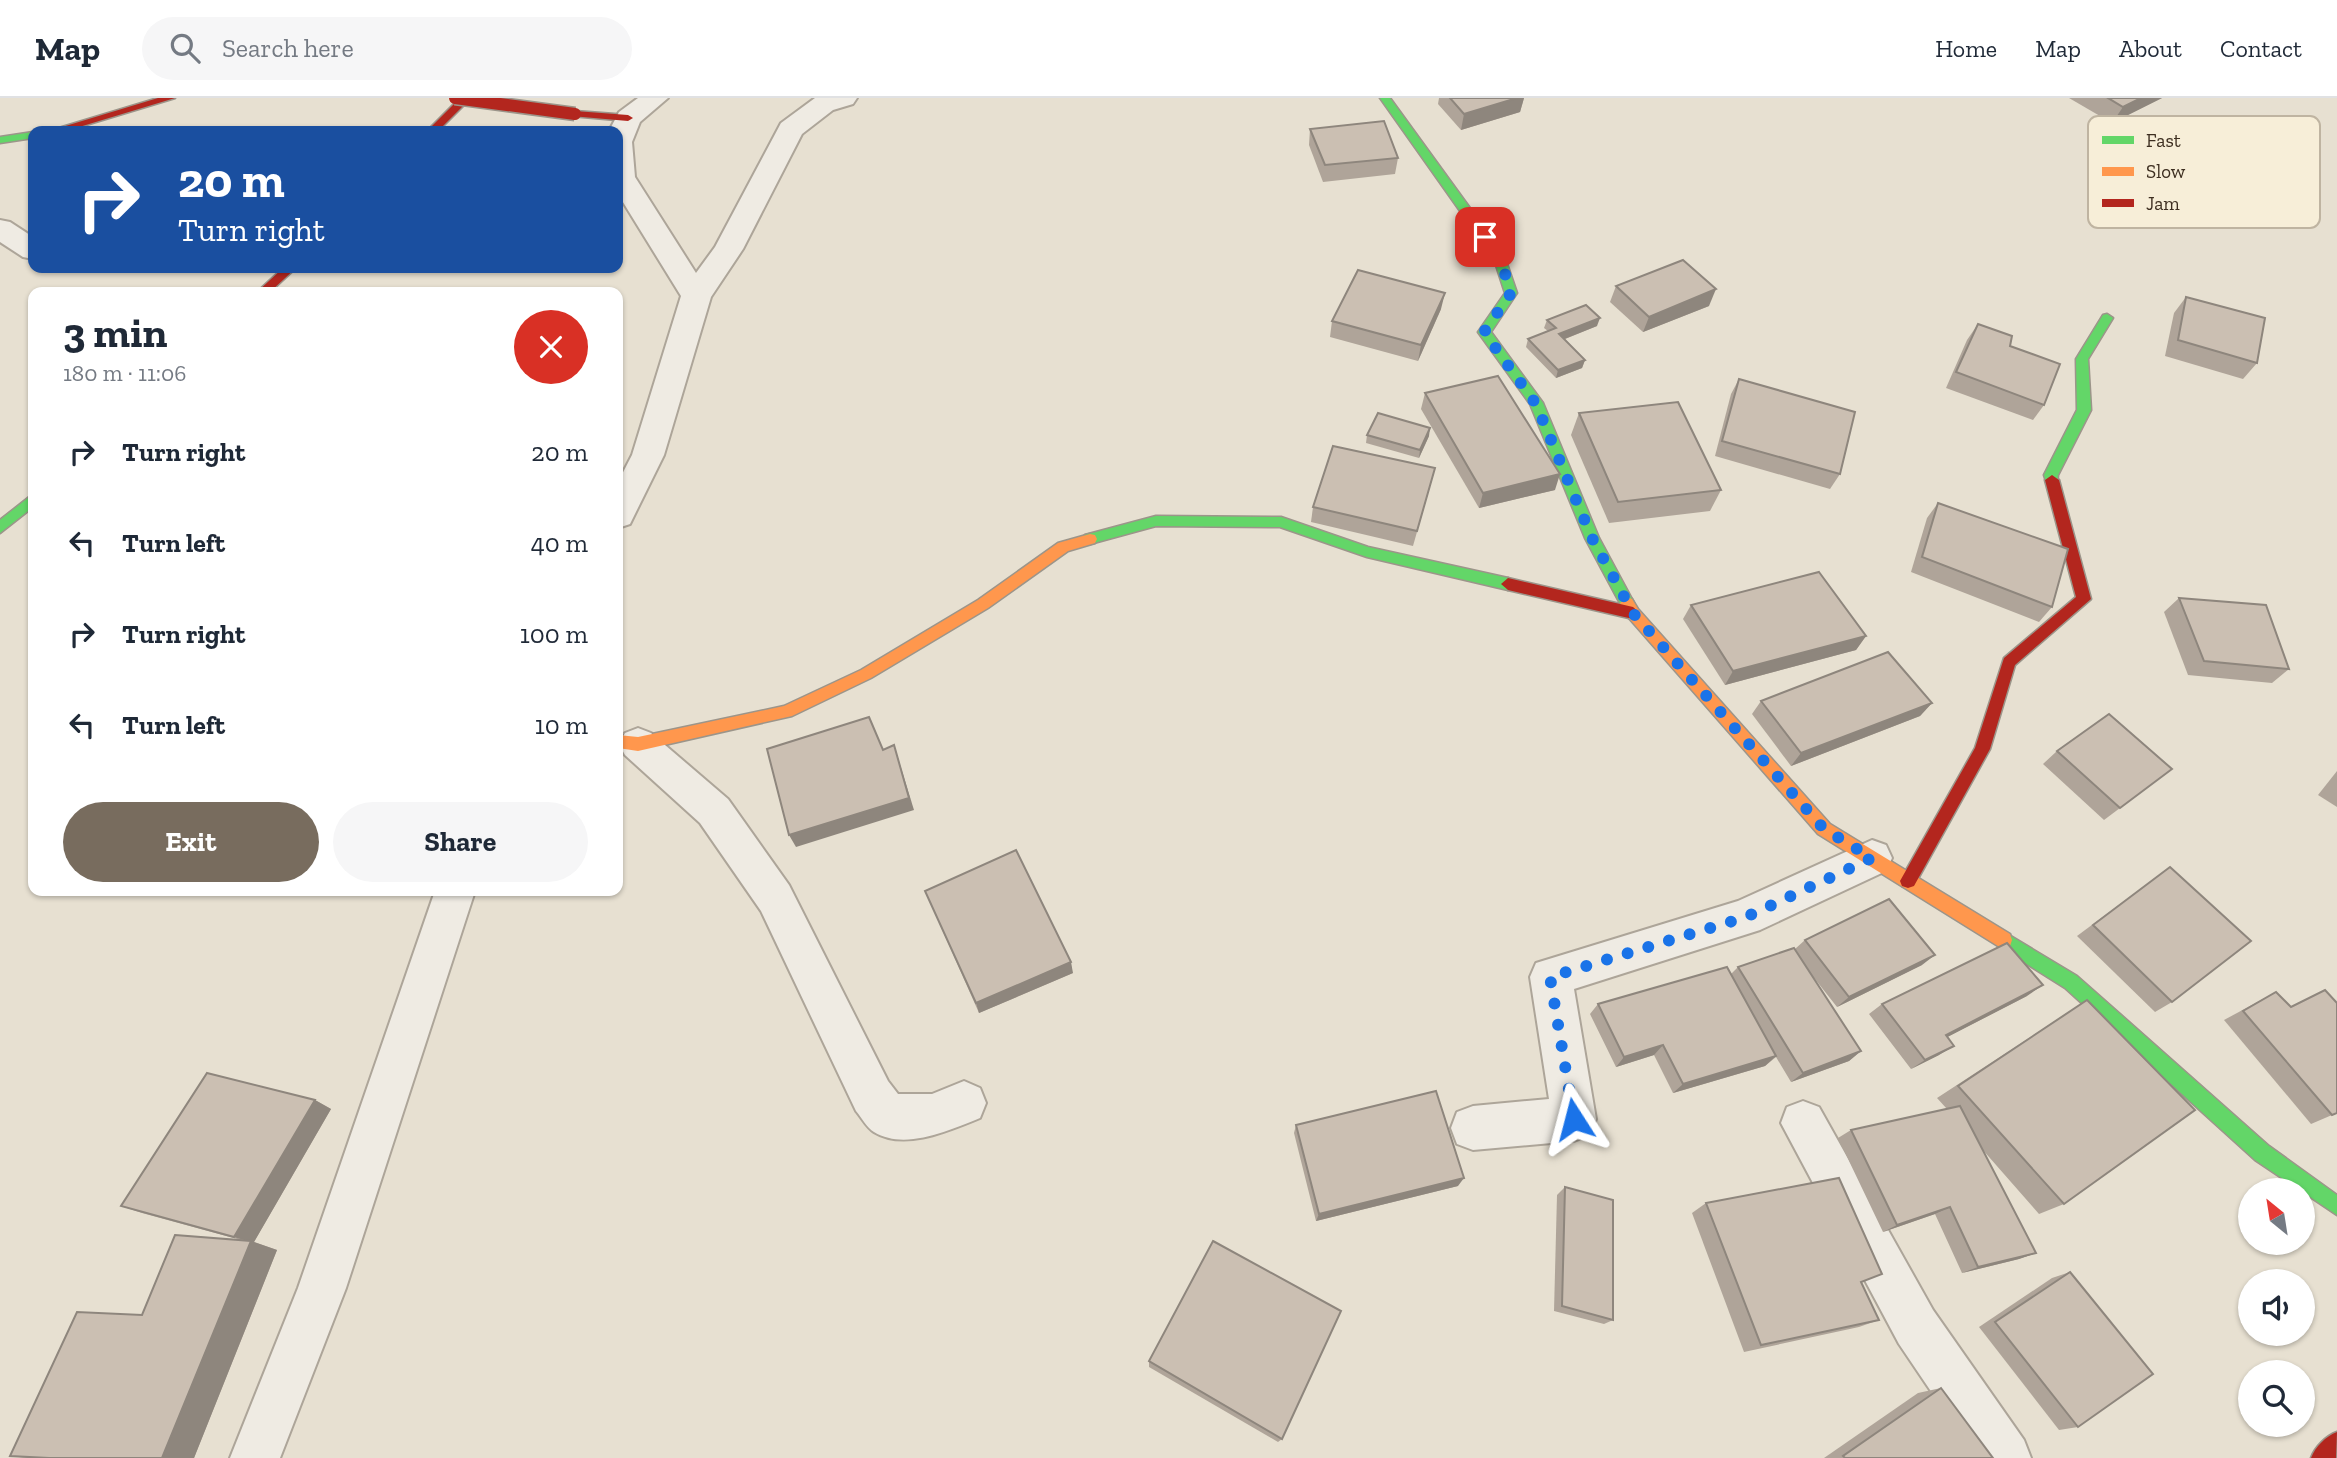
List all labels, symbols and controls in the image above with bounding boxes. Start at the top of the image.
search box [142,17,632,80]
text: Map [35,29,100,68]
icon: search [166,29,204,67]
text: Search here [222,32,354,64]
text: Home [1935,34,1997,63]
text: Map [2035,34,2081,63]
text: About [2119,34,2182,63]
text: Contact [2220,34,2302,63]
legend [2088,116,2320,228]
text: Fast [2146,129,2181,152]
text: 20 m [178,151,285,210]
icon: right [63,154,154,245]
text: Slow [2146,160,2186,183]
text: Jam [2146,192,2180,215]
pin [1455,207,1515,267]
text: Turn right [178,211,325,249]
icon: arrive [1466,218,1504,256]
text: 3 min [63,307,168,358]
button: close [514,310,588,384]
text: 180 m · 11:06 [63,359,186,387]
icon: right [63,433,101,471]
text: Turn right [122,436,245,468]
text: 20 m [531,436,588,468]
icon: left [63,524,101,562]
text: Turn left [122,527,225,559]
text: 40 m [531,527,588,559]
icon: right [63,615,101,653]
text: Turn right [122,618,245,650]
text: 100 m [520,618,588,650]
icon: left [63,706,101,744]
text: Turn left [122,709,225,741]
text: 10 m [535,709,588,741]
button: Exit [63,802,319,882]
button: Share [333,802,588,882]
position arrow [1537,1082,1611,1156]
north arrow [2238,1178,2315,1255]
map controls [2238,1178,2315,1437]
button: sound [2238,1269,2315,1346]
button: search [2238,1360,2315,1437]

